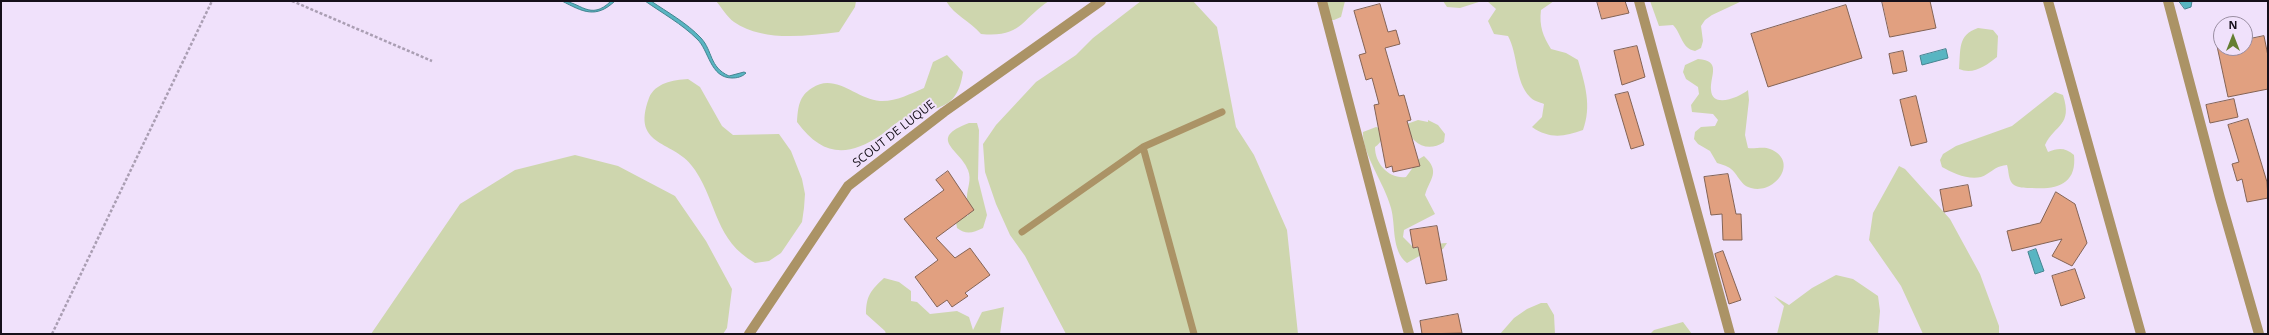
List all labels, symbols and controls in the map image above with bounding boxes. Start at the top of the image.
north arrow [2213,16,2253,56]
text: N [2229,17,2237,32]
street label: SCOUT DE LUQUE [850,97,938,171]

